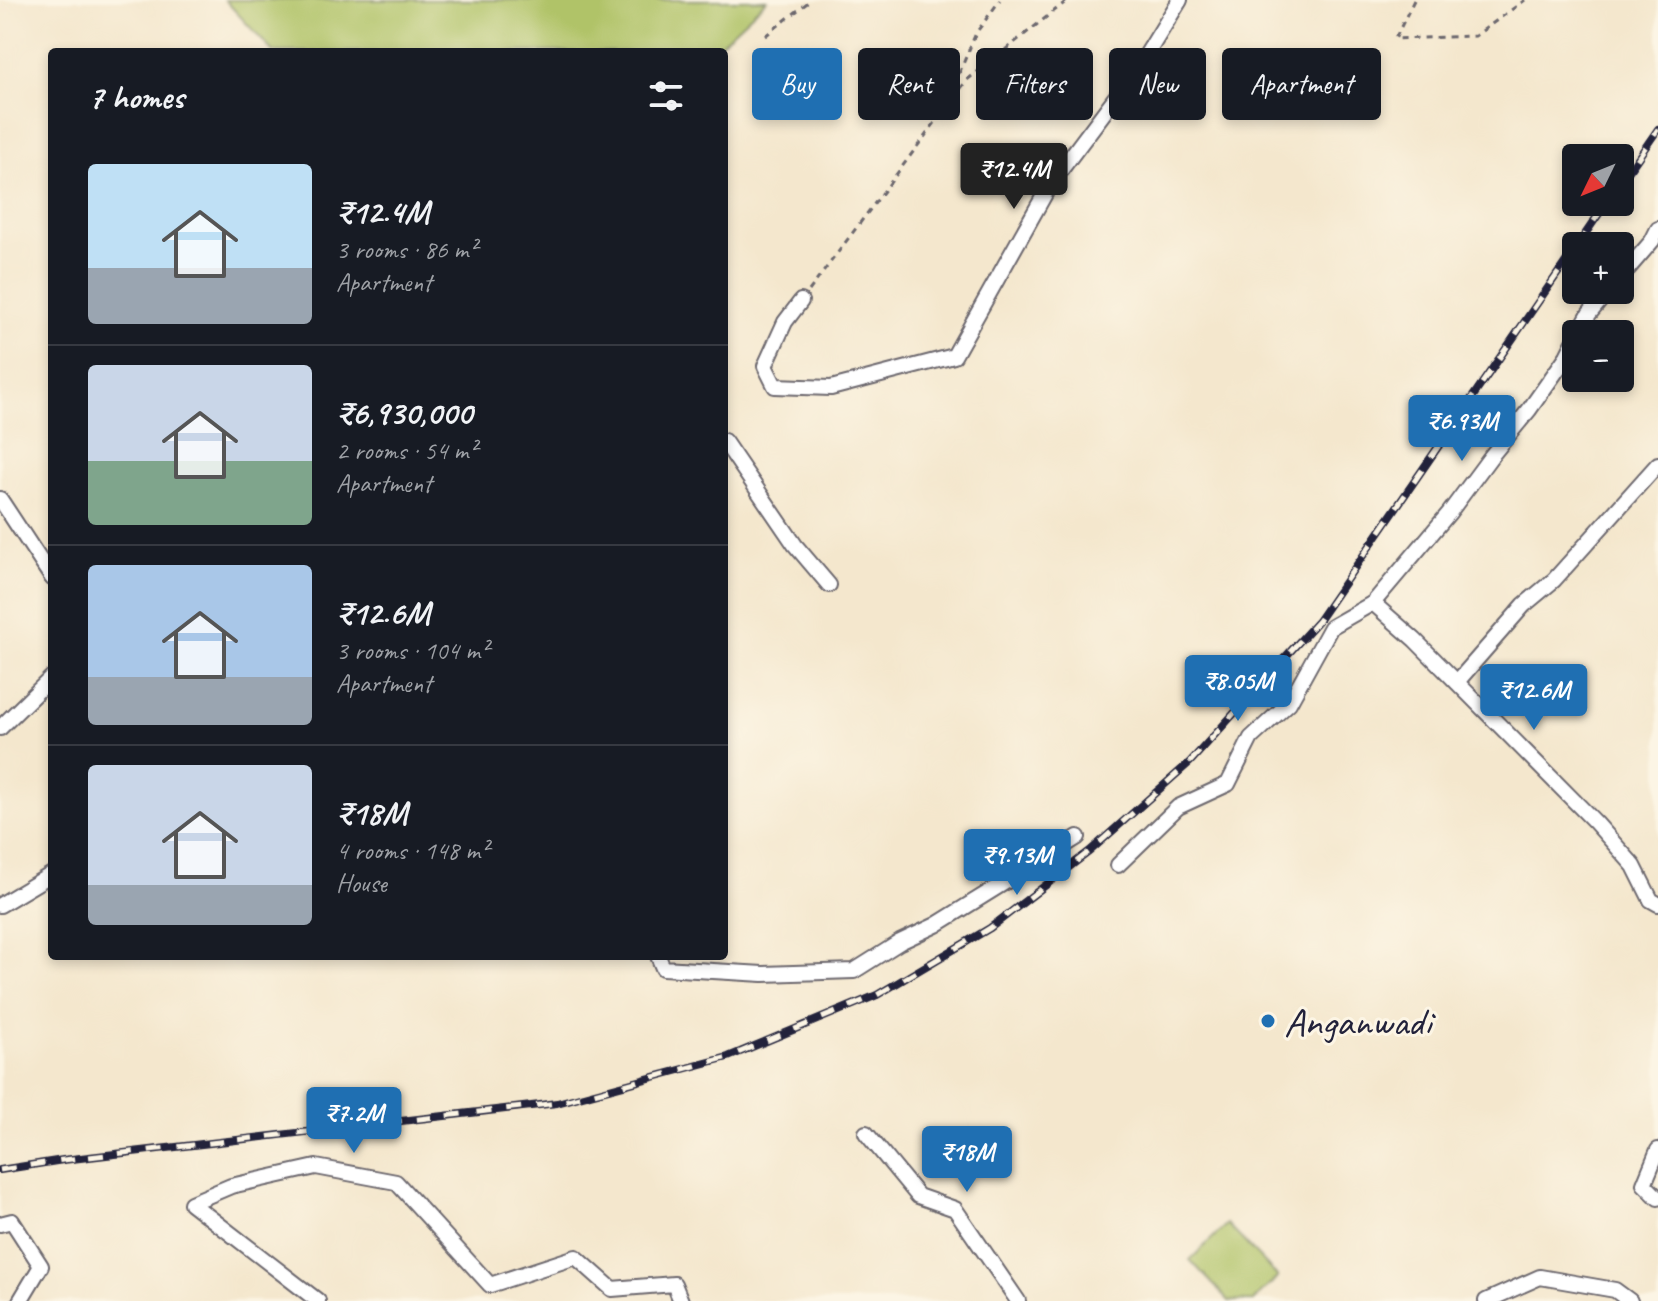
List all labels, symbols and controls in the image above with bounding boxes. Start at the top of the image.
chip: Buy [752,48,842,120]
chip: Rent [858,48,960,120]
chip: Filters [976,48,1093,120]
chip: New [1109,48,1206,120]
chip: Apartment [1222,48,1381,120]
icon: filters [644,74,688,118]
text: 7 homes [88,75,184,118]
pin: ₹12.4M [949,143,1079,211]
north arrow [1562,144,1634,216]
map controls [1562,144,1634,392]
text: ₹12.4M [979,152,1049,185]
text: ₹12.4M [336,190,429,233]
icon: home [152,196,248,292]
button: + [1562,232,1634,304]
text: 3 rooms · 86 m² [336,233,477,266]
text: Apartment [336,266,432,299]
button: − [1562,320,1634,392]
text: ₹6,930,000 [336,391,472,434]
pin: ₹6.93M [1397,395,1527,463]
icon: home [152,397,248,493]
text: ₹6.93M [1426,404,1498,437]
text: 2 rooms · 54 m² [336,434,477,467]
text: Apartment [336,467,432,500]
text: ₹12.6M [336,591,429,634]
icon: home [152,597,248,693]
text: 3 rooms · 104 m² [336,634,488,667]
pin: ₹8.05M [1173,655,1303,723]
text: ₹8.05M [1203,664,1273,697]
pin: ₹12.6M [1469,664,1599,732]
text: Apartment [336,667,432,700]
text: ₹12.6M [1498,673,1570,706]
text: ₹18M [336,791,407,834]
icon: home [152,797,248,893]
pin: ₹9.13M [952,829,1082,897]
text: 4 rooms · 148 m² [336,834,488,867]
text: ₹9.13M [982,838,1052,871]
text: House [336,867,387,900]
place label: Anganwadi [1284,997,1436,1047]
marker: Anganwadi [1259,1012,1277,1030]
pin: ₹7.2M [298,1087,410,1155]
text: ₹7.2M [324,1096,384,1129]
pin: ₹18M [920,1126,1014,1194]
text: ₹18M [940,1135,994,1168]

